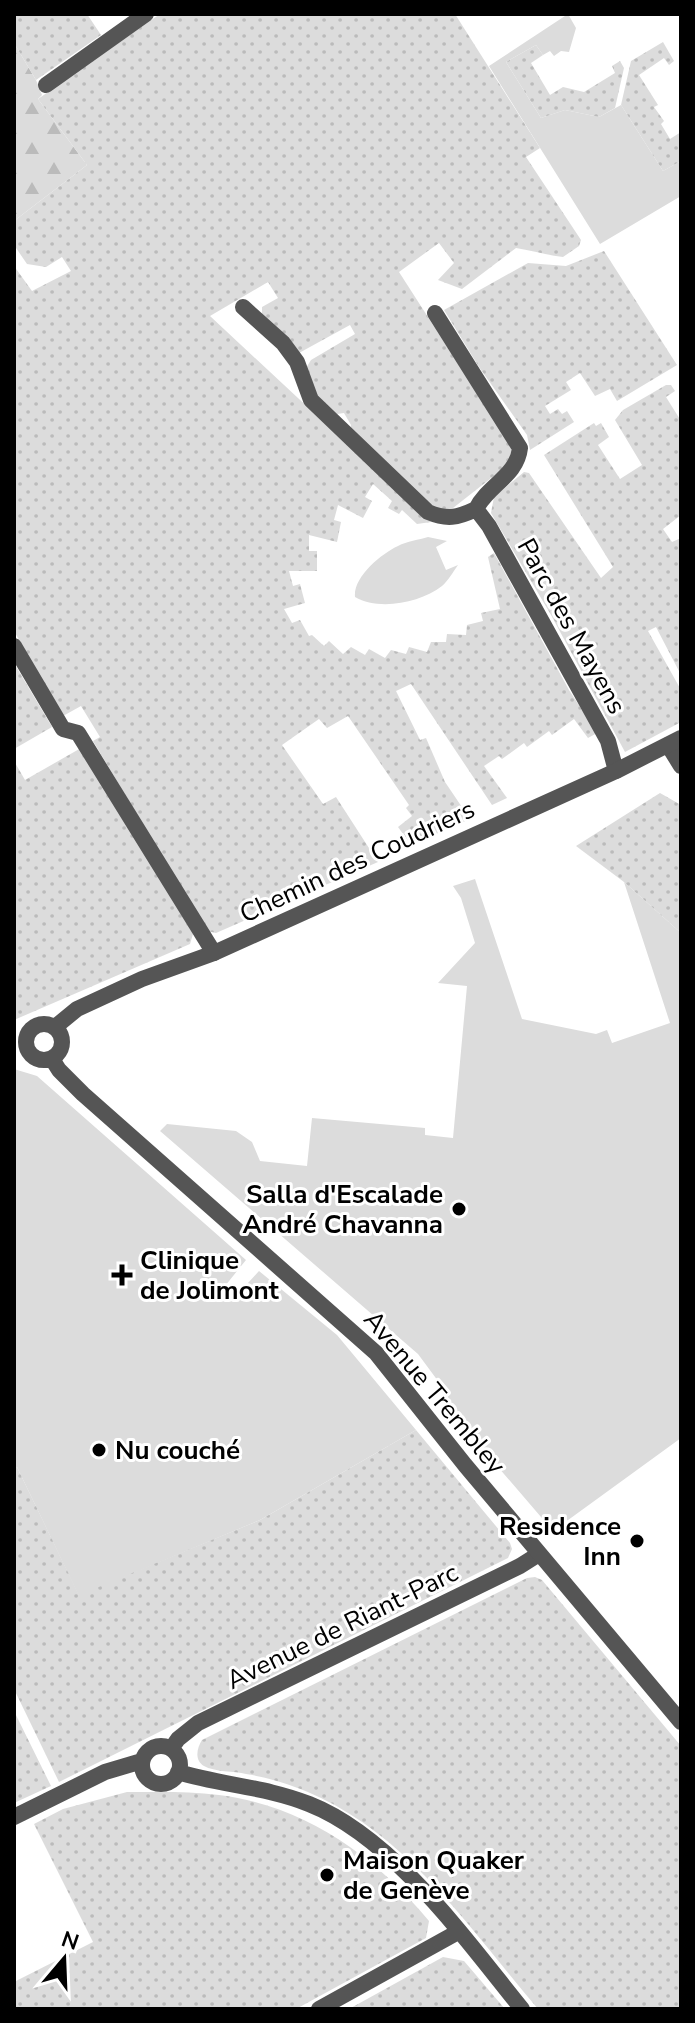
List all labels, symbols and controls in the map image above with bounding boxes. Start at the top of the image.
street label: Parc des Mayens [509,532,634,720]
street label: Chemin des Coudriers [234,792,480,931]
place label: Salla d'Escalade André Chavanna [242,1177,443,1242]
marker: Salla d'Escalade André Chavanna [450,1200,468,1218]
place label: Clinique de Jolimont [140,1243,280,1308]
marker: Clinique de Jolimont [111,1264,133,1286]
street label: Avenue Trembley [356,1303,514,1482]
place label: Nu couché [115,1433,240,1468]
marker: Nu couché [90,1441,108,1459]
place label: Residence Inn [499,1509,621,1574]
marker: Residence Inn [628,1532,646,1550]
street label: Avenue de Riant-Parc [221,1555,464,1698]
place label: Maison Quaker de Genève [343,1843,525,1908]
marker: Maison Quaker de Genève [318,1866,336,1884]
north arrow [24,1919,104,1999]
text: N [58,1924,83,1958]

